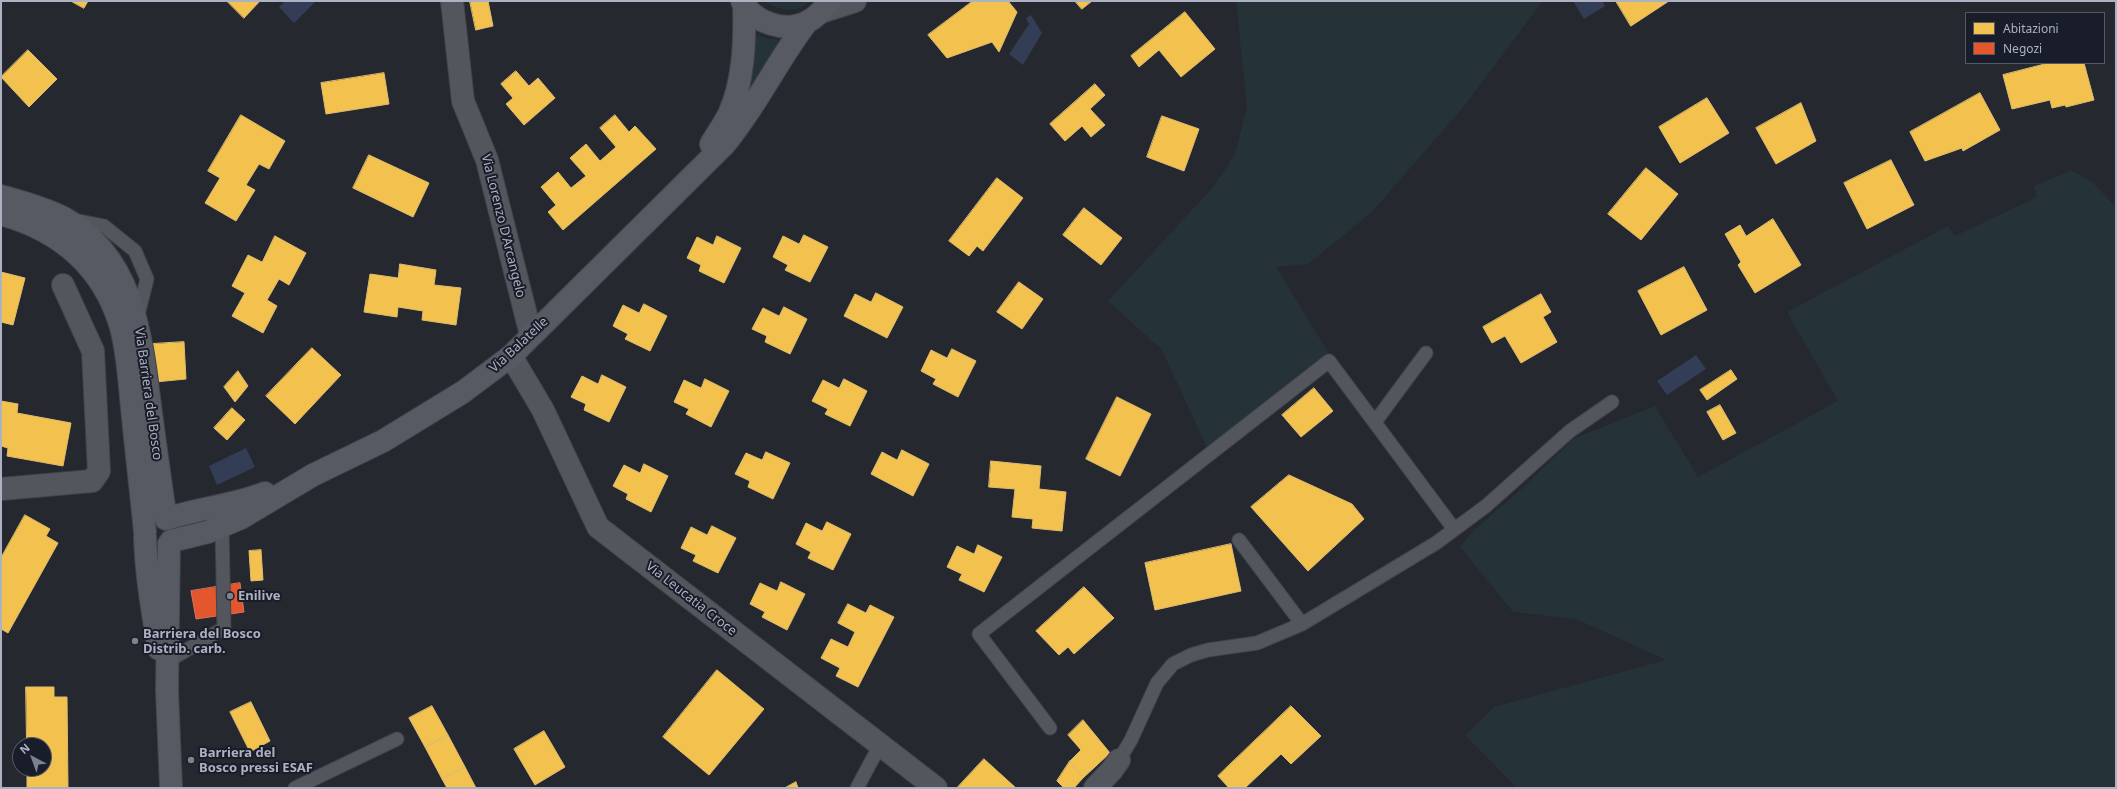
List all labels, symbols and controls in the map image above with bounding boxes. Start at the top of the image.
legend [1965,12,2105,64]
text: Abitazioni [2003,20,2059,37]
text: Negozi [2003,40,2042,57]
street label: Via Lorenzo D'Arcangelo [478,153,528,299]
street label: Via Balatelle [487,314,551,376]
street label: Via Barriera del Bosco [131,327,165,461]
street label: Via Leucatia Croce [642,559,740,639]
place label: Enilive [238,588,281,604]
marker: Enilive [225,591,235,601]
place label: Barriera del Bosco Distrib. carb. [143,626,261,657]
marker: Barriera del Bosco Distrib. carb. [130,636,140,646]
north arrow [12,737,52,777]
text: N [16,740,33,757]
place label: Barriera del Bosco pressi ESAF [199,745,313,776]
marker: Barriera del Bosco pressi ESAF [186,755,196,765]

